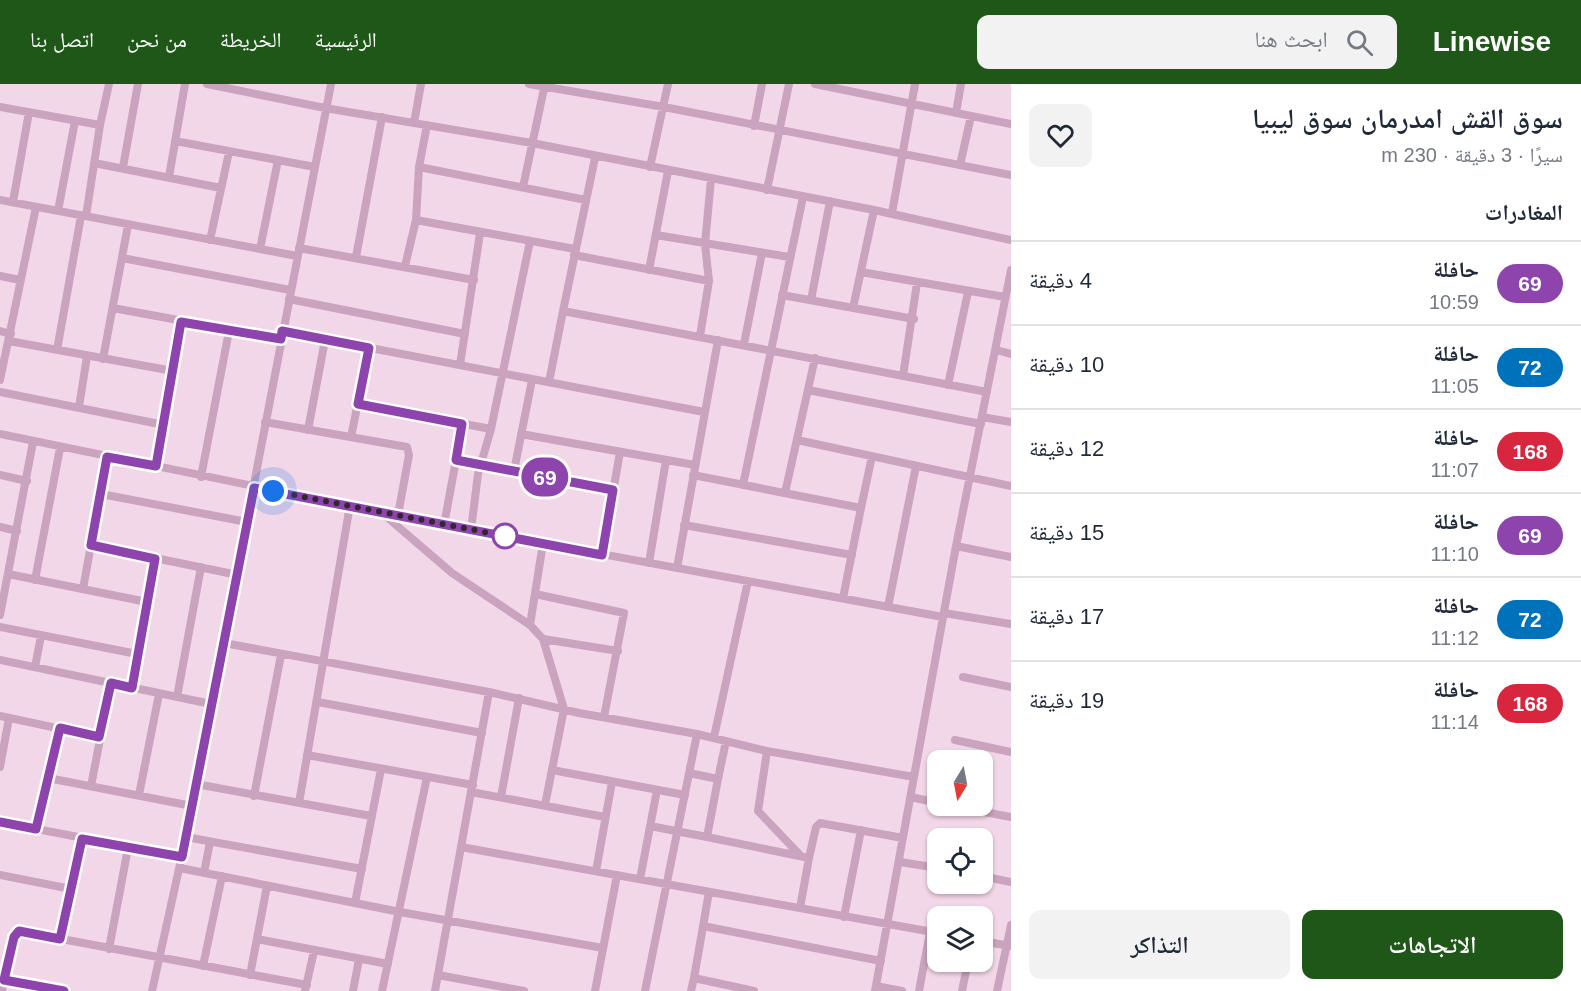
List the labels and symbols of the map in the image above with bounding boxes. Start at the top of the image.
line badge: 69 [518,458,572,496]
your location [258,476,288,506]
unlabelled marker [492,523,518,549]
north arrow [927,750,993,816]

